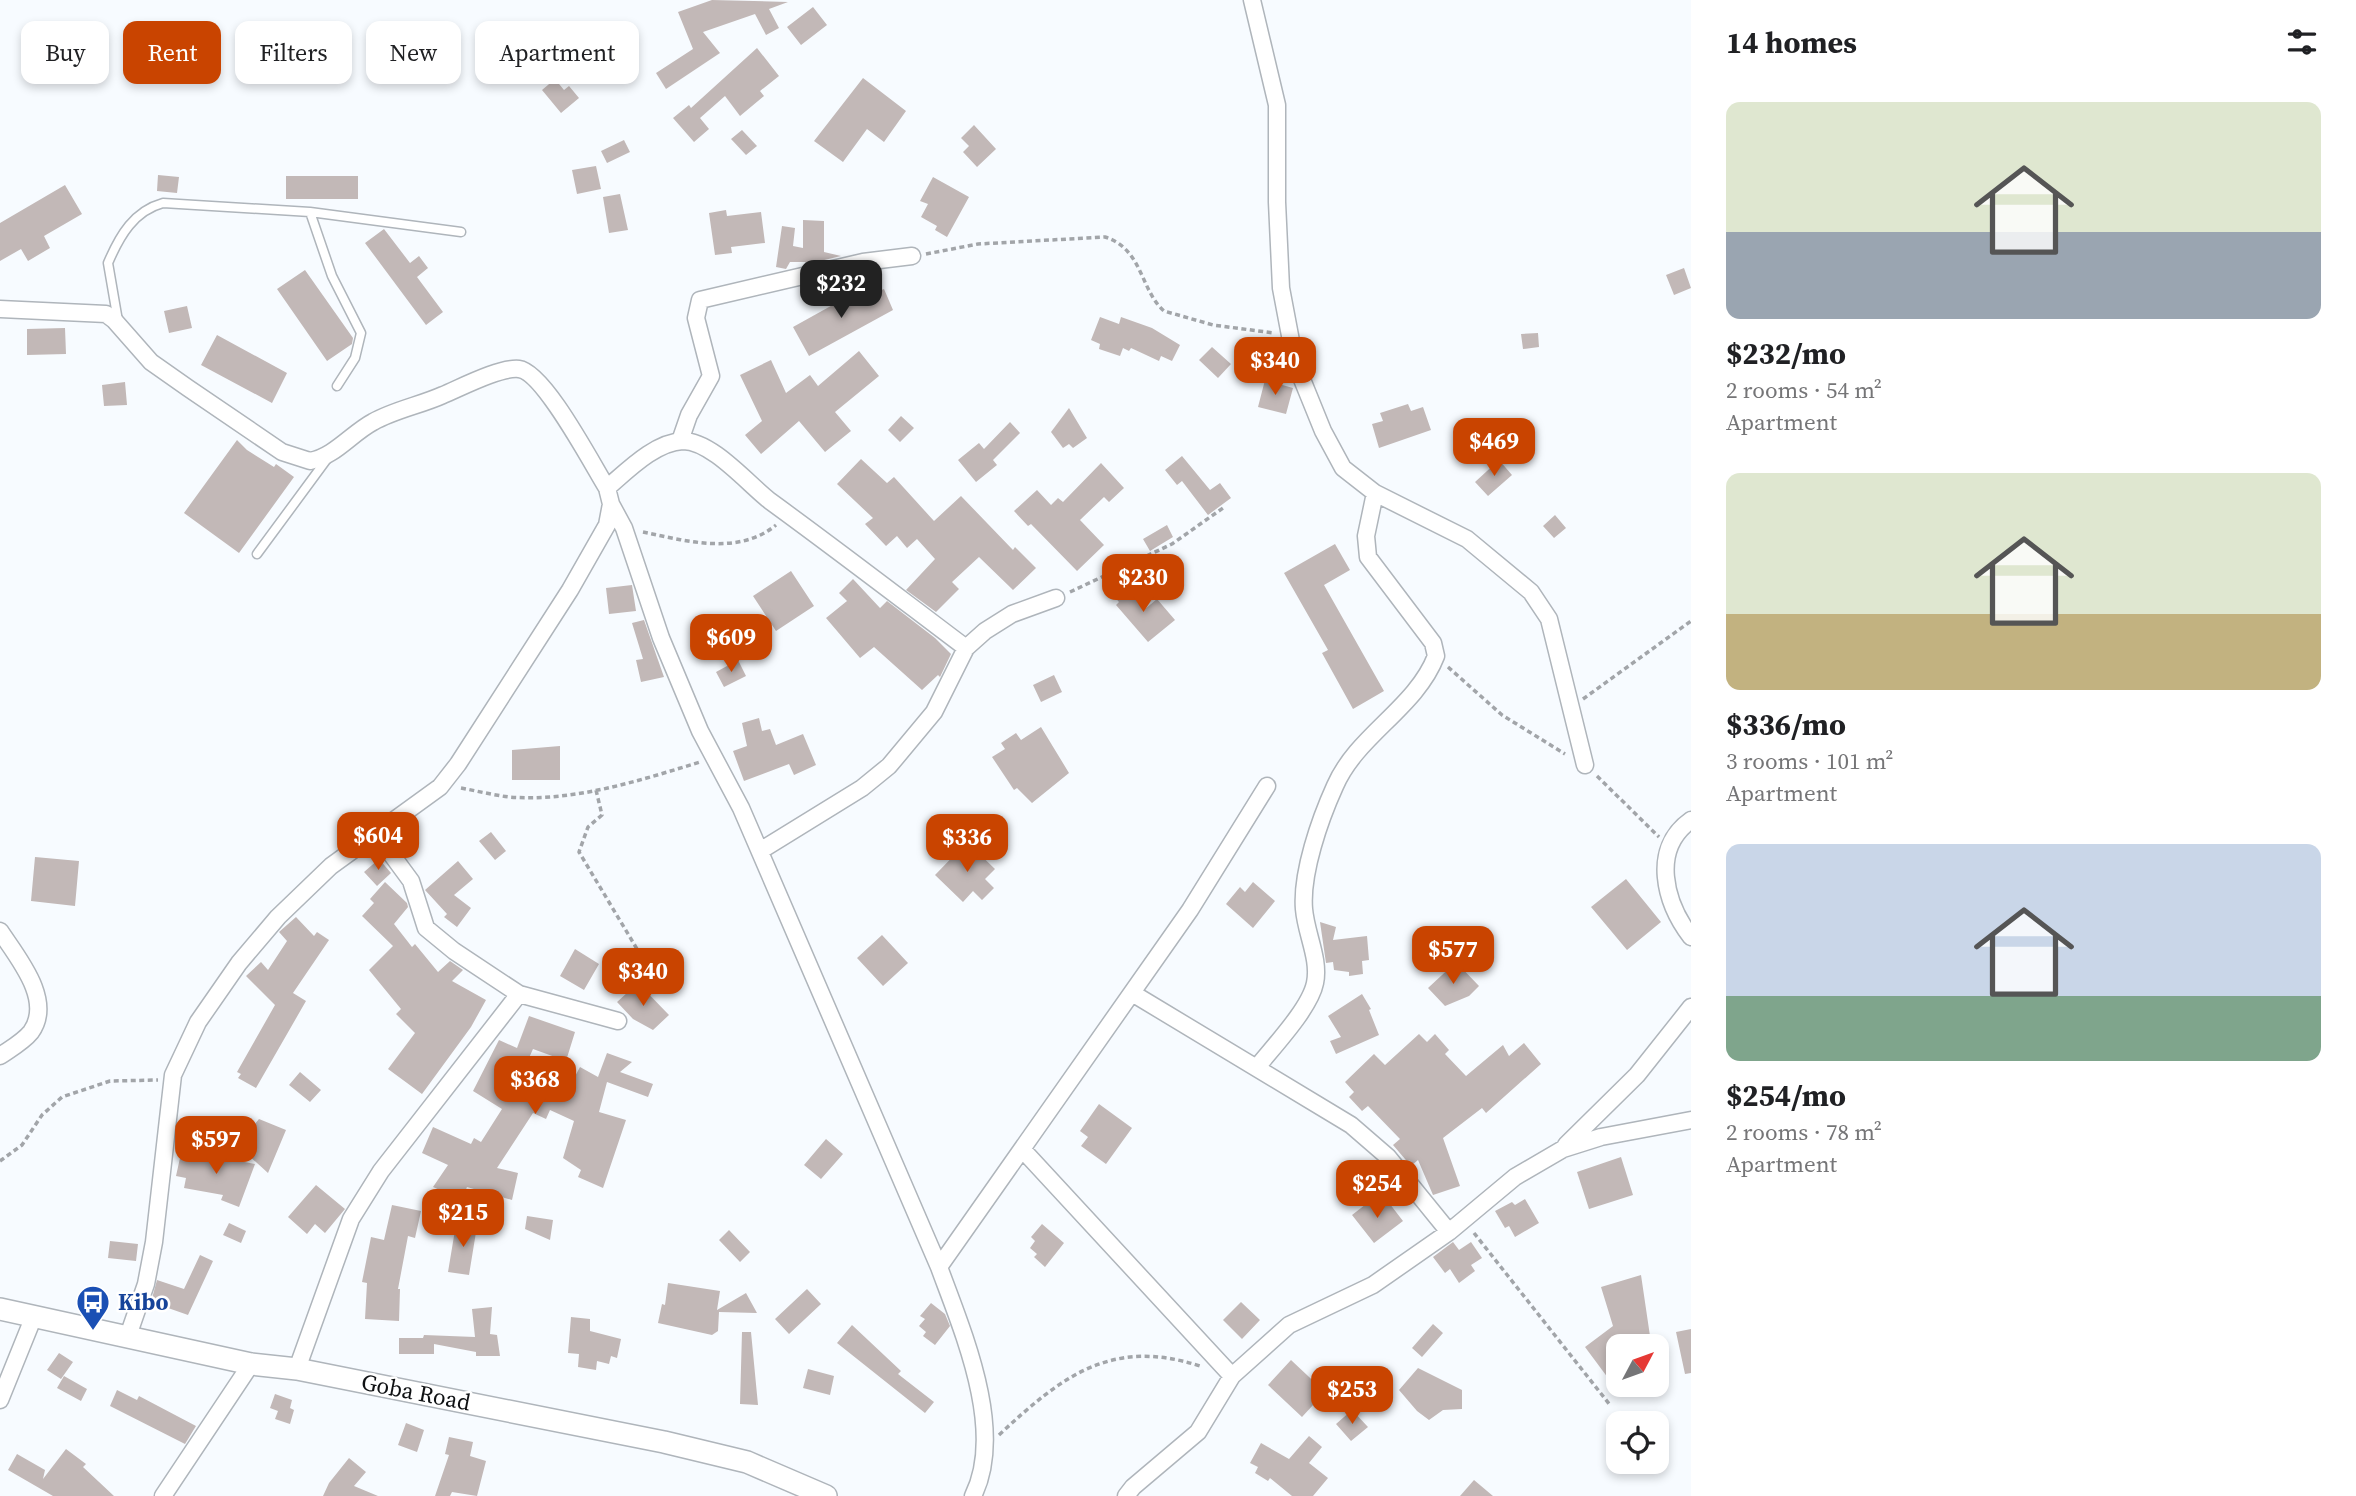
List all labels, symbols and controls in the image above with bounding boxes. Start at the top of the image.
chip: Buy [21,21,109,84]
chip: Rent [123,21,221,84]
chip: Filters [235,21,352,84]
chip: New [366,21,461,84]
chip: Apartment [475,21,639,84]
text: 14 homes [1726,22,1857,63]
icon: filters [2283,23,2321,61]
icon: home [1961,147,2087,273]
pin: $232 [800,260,882,320]
text: $232 [816,267,866,299]
text: $232/mo [1726,333,1846,374]
pin: $340 [1234,338,1316,397]
text: $340 [1250,344,1300,376]
text: 2 rooms · 54 m² [1726,374,1882,406]
text: Apartment [1726,406,1837,438]
pin: $469 [1453,419,1535,478]
text: $469 [1469,425,1519,457]
icon: home [1961,518,2087,644]
pin: $230 [1102,554,1184,614]
text: $230 [1118,561,1168,593]
pin: $609 [690,614,772,674]
text: $609 [706,621,756,653]
text: $336/mo [1726,704,1846,745]
text: 3 rooms · 101 m² [1726,745,1893,777]
text: Apartment [1726,777,1837,809]
pin: $604 [337,812,419,872]
pin: $336 [926,814,1008,874]
text: $604 [353,819,403,851]
text: $336 [942,821,992,853]
icon: home [1961,889,2087,1015]
pin: $577 [1412,926,1494,986]
text: $577 [1428,933,1478,965]
pin: $340 [602,948,684,1008]
text: $340 [618,955,668,987]
pin: $368 [494,1056,576,1116]
text: $368 [510,1063,560,1095]
text: $254/mo [1726,1075,1846,1116]
pin: $597 [175,1116,257,1176]
text: 2 rooms · 78 m² [1726,1116,1882,1148]
text: $597 [191,1123,241,1155]
text: Apartment [1726,1148,1837,1180]
pin: $254 [1336,1160,1418,1220]
text: $254 [1352,1167,1402,1199]
pin: $215 [422,1190,504,1249]
text: $215 [438,1196,488,1228]
bus stop icon: Kibo [74,1283,112,1332]
place label: Kibo [118,1286,168,1318]
north arrow [1606,1334,1670,1396]
map controls [1606,1334,1669,1474]
street label: Goba Road [359,1366,473,1418]
pin: $253 [1311,1366,1393,1426]
text: $253 [1327,1373,1377,1405]
button: locate [1606,1411,1669,1474]

